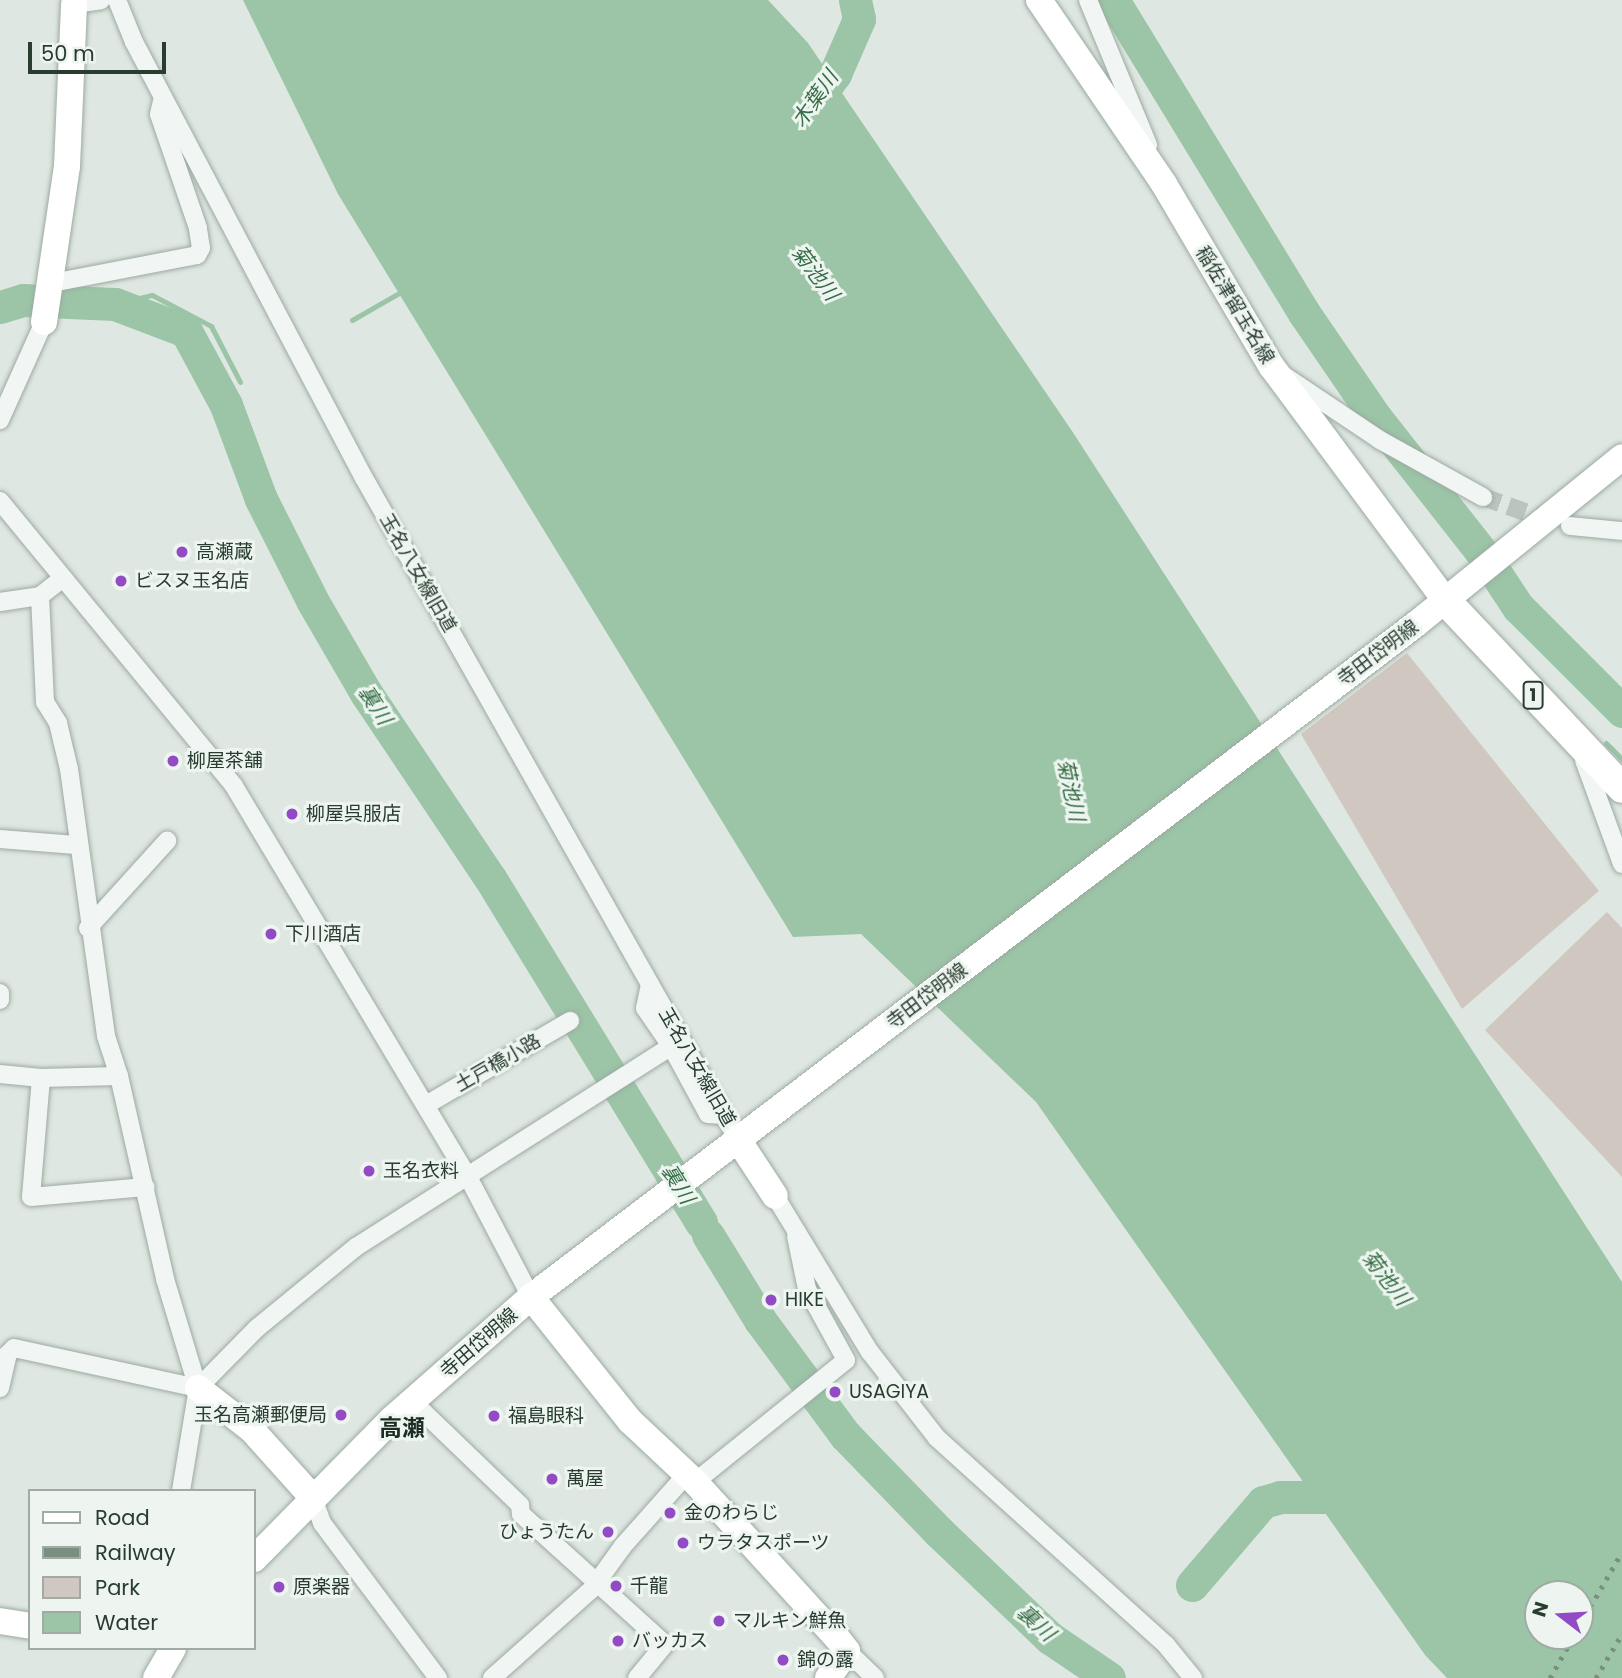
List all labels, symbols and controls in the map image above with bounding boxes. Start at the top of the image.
scale bar [32,28,170,72]
text: 50 m [41,39,95,68]
water label: 木葉川 [787,66,843,132]
water label: 菊池川 [786,240,844,306]
street label: 稲佐津留玉名線 [1191,242,1279,368]
street label: 玉名八女線旧道 [375,510,461,636]
place label: 高瀬蔵 [196,541,253,563]
marker: 高瀬蔵 [174,544,190,560]
place label: ビスヌ玉名店 [135,570,249,592]
marker: ビスヌ玉名店 [113,573,129,589]
street label: 寺田岱明線 [1333,615,1423,691]
road number: 1 [1522,680,1544,710]
water label: 裏川 [353,681,397,729]
place label: 柳屋茶舗 [187,750,263,772]
marker: 柳屋茶舗 [165,753,181,769]
water label: 菊池川 [1052,757,1090,823]
place label: 柳屋呉服店 [306,803,401,825]
marker: 柳屋呉服店 [284,806,300,822]
place label: 下川酒店 [285,923,361,945]
marker: 下川酒店 [263,926,279,942]
street label: 寺田岱明線 [882,958,972,1034]
street label: 玉名八女線旧道 [654,1004,740,1130]
street label: 土戸橋小路 [451,1029,545,1097]
place label: 玉名衣料 [383,1160,459,1182]
water label: 裏川 [656,1160,700,1208]
marker: 玉名衣料 [361,1163,377,1179]
water label: 菊池川 [1357,1245,1415,1311]
place label: HIKE [785,1289,824,1311]
marker: HIKE [763,1292,779,1308]
street label: 寺田岱明線 [436,1303,522,1383]
place label: USAGIYA [849,1381,929,1403]
marker: USAGIYA [827,1384,843,1400]
place label: 玉名高瀬郵便局 [194,1404,327,1426]
place label: 福島眼科 [508,1405,584,1427]
marker: 玉名高瀬郵便局 [333,1407,349,1423]
marker: 福島眼科 [486,1408,502,1424]
district label: 高瀬 [379,1414,425,1442]
place label: 萬屋 [566,1468,604,1490]
marker: 萬屋 [544,1471,560,1487]
legend [28,1489,256,1650]
place label: 金のわらじ [684,1502,779,1524]
text: Road [95,1503,150,1532]
marker: 金のわらじ [662,1505,678,1521]
place label: ひょうたん [499,1521,594,1543]
marker: ひょうたん [600,1524,616,1540]
place label: ウラタスポーツ [697,1532,830,1554]
marker: ウラタスポーツ [675,1535,691,1551]
text: Railway [95,1538,176,1567]
text: Park [95,1573,140,1602]
place label: 千龍 [630,1575,668,1597]
place label: 原楽器 [293,1576,350,1598]
marker: 千龍 [608,1578,624,1594]
marker: 原楽器 [271,1579,287,1595]
north arrow [1524,1580,1594,1650]
text: N [1525,1599,1555,1620]
water label: 裏川 [1012,1600,1060,1646]
text: Water [95,1608,158,1637]
place label: マルキン鮮魚 [733,1610,847,1632]
marker: マルキン鮮魚 [711,1613,727,1629]
place label: バッカス [632,1630,708,1652]
marker: バッカス [610,1633,626,1649]
place label: 錦の露 [797,1649,854,1671]
marker: 錦の露 [775,1652,791,1668]

